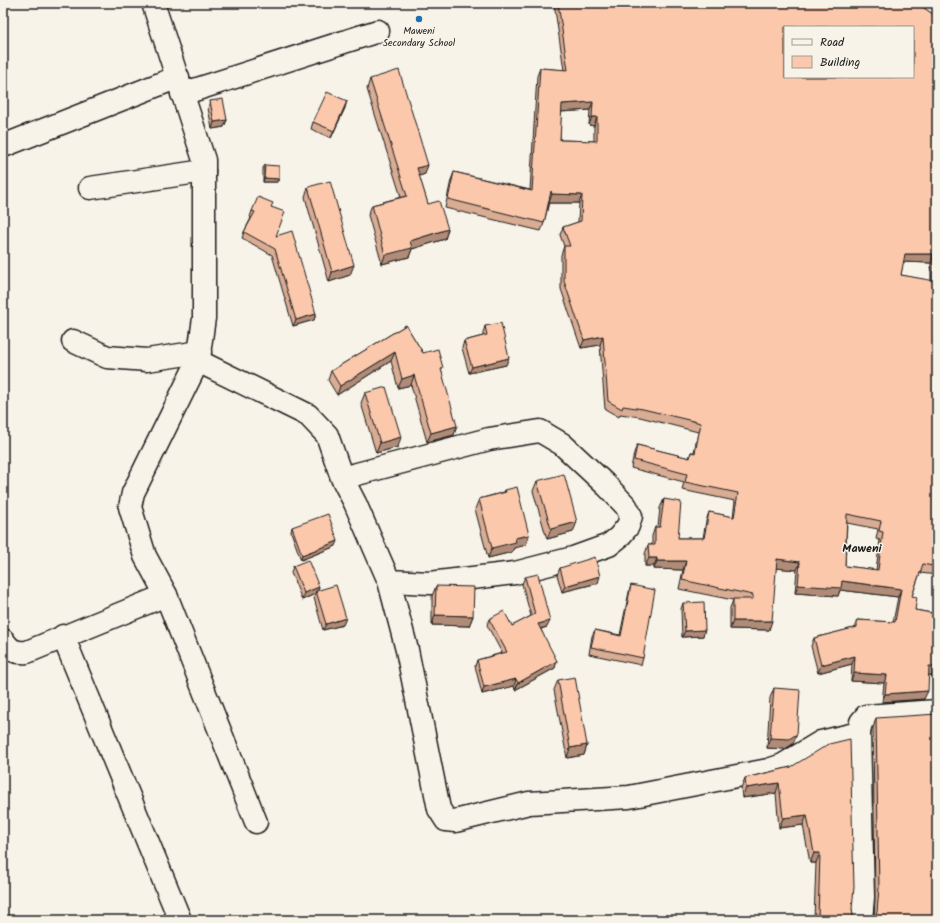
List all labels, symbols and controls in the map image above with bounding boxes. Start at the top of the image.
marker: Maweni Secondary School [414,14,424,24]
place label: Maweni Secondary School [383,23,456,51]
legend [784,26,914,78]
text: Road [820,33,845,52]
text: Building [820,53,860,72]
district label: Maweni [842,539,883,558]

